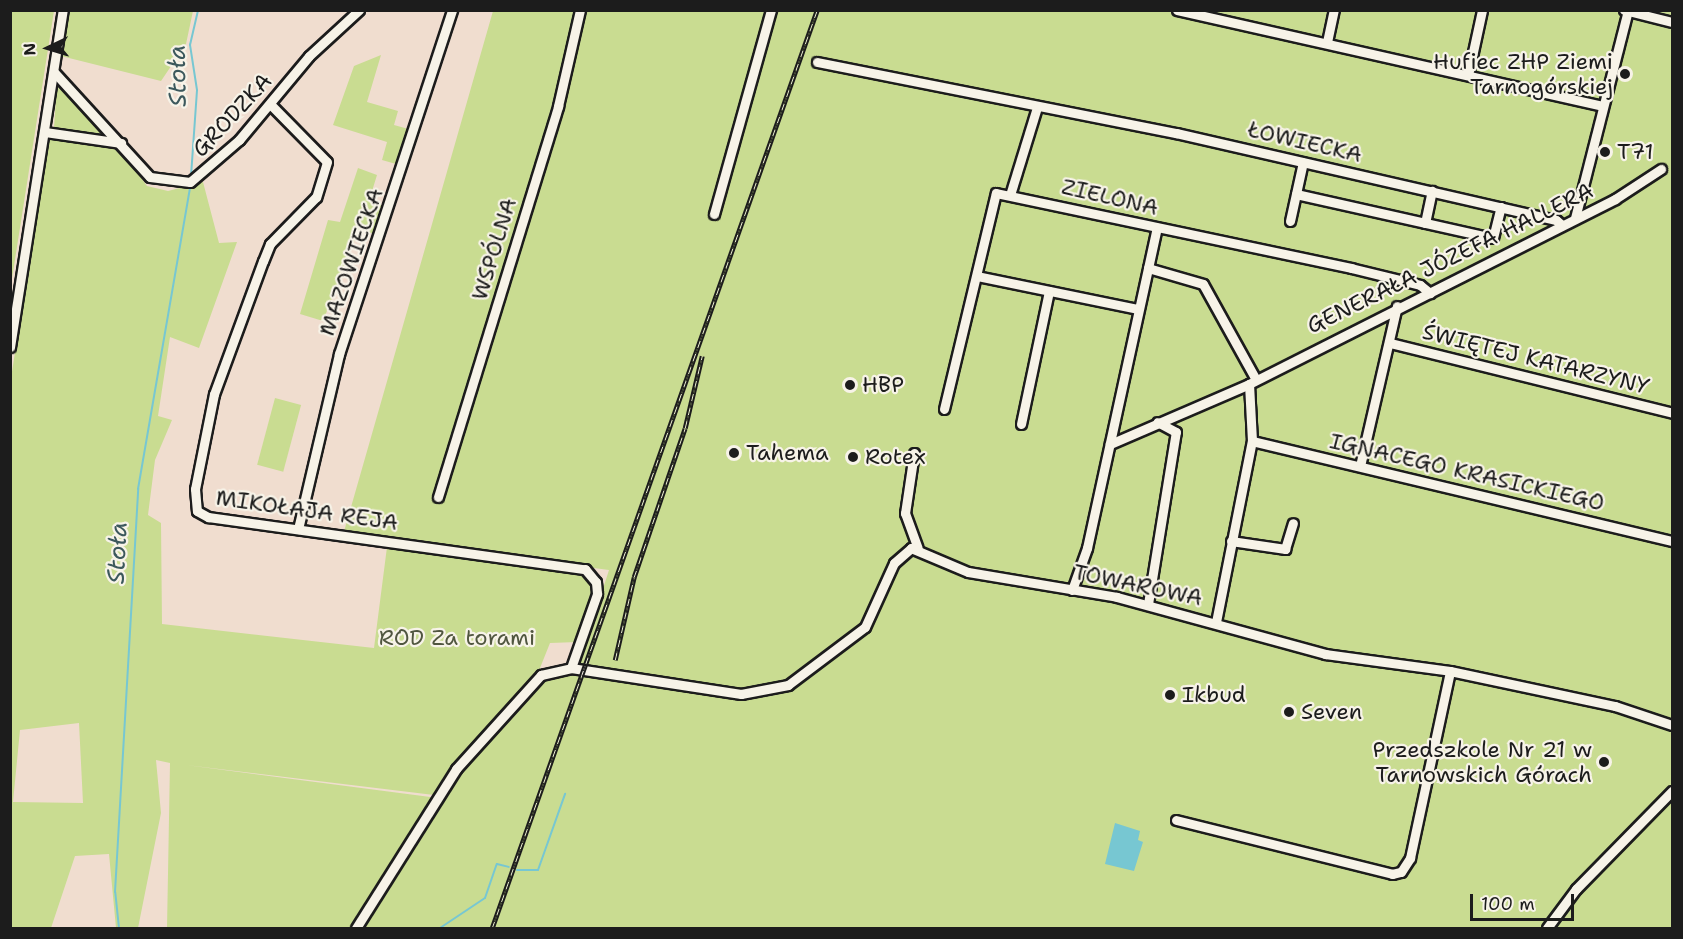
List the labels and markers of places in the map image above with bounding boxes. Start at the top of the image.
place label: Hufiec ZHP Ziemi Tarnogórskiej [1433,48,1613,100]
marker: Hufiec ZHP Ziemi Tarnogórskiej [1618,67,1632,81]
place label: T71 [1617,139,1654,165]
marker: T71 [1598,145,1612,159]
place label: HBP [862,372,904,398]
marker: HBP [843,378,857,392]
place label: Tahema [746,440,829,466]
place label: Rotex [865,444,926,470]
marker: Tahema [727,446,741,460]
marker: Rotex [846,450,860,464]
place label: Ikbud [1182,682,1246,708]
marker: Ikbud [1163,688,1177,702]
place label: Seven [1301,699,1362,725]
marker: Seven [1282,705,1296,719]
place label: Przedszkole Nr 21 w Tarnowskich Górach [1373,736,1592,788]
marker: Przedszkole Nr 21 w Tarnowskich Górach [1597,755,1611,769]

